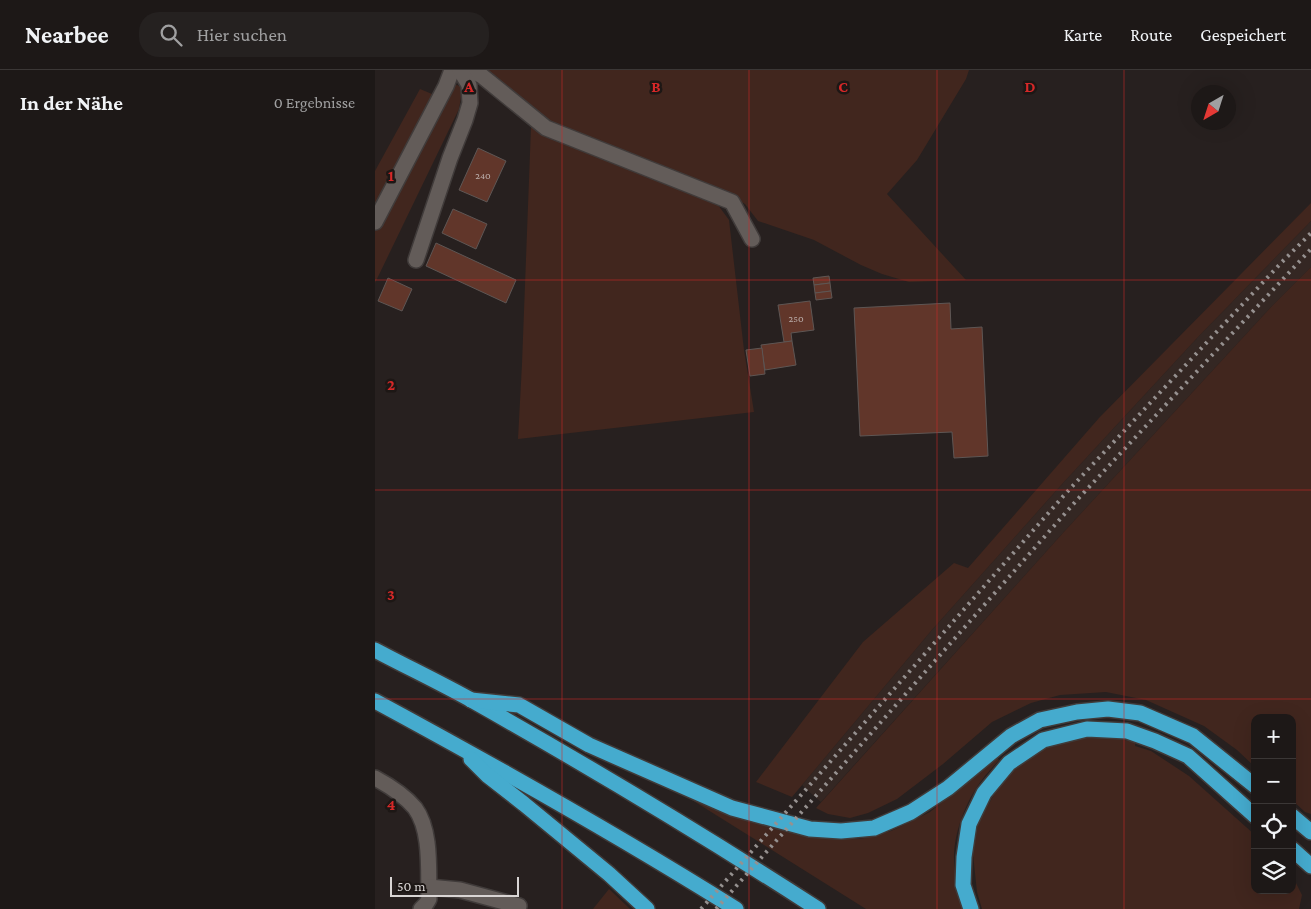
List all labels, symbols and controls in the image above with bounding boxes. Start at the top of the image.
search box [139,12,489,57]
text: Nearbee [25,21,109,48]
icon: search [157,21,185,49]
text: Hier suchen [197,24,287,45]
text: Karte [1064,25,1102,45]
text: Route [1130,25,1172,45]
text: Gespeichert [1200,25,1286,45]
text: A [463,78,474,95]
text: B [651,78,661,95]
text: C [838,78,848,95]
text: D [1024,78,1036,95]
north arrow [1191,85,1236,130]
text: In der Nähe [20,91,123,115]
text: 0 Ergebnisse [274,94,355,111]
text: 1 [388,167,394,184]
house number: 240 [475,170,491,181]
house number: 250 [788,313,804,324]
text: 2 [387,376,395,393]
text: 3 [387,586,395,603]
map controls [1251,714,1296,894]
button: + [1251,714,1296,759]
button: − [1251,759,1296,804]
text: 4 [387,796,396,813]
button: locate [1251,804,1296,849]
button: layers [1251,849,1296,894]
scale bar [390,874,519,897]
text: 50 m [397,878,425,894]

